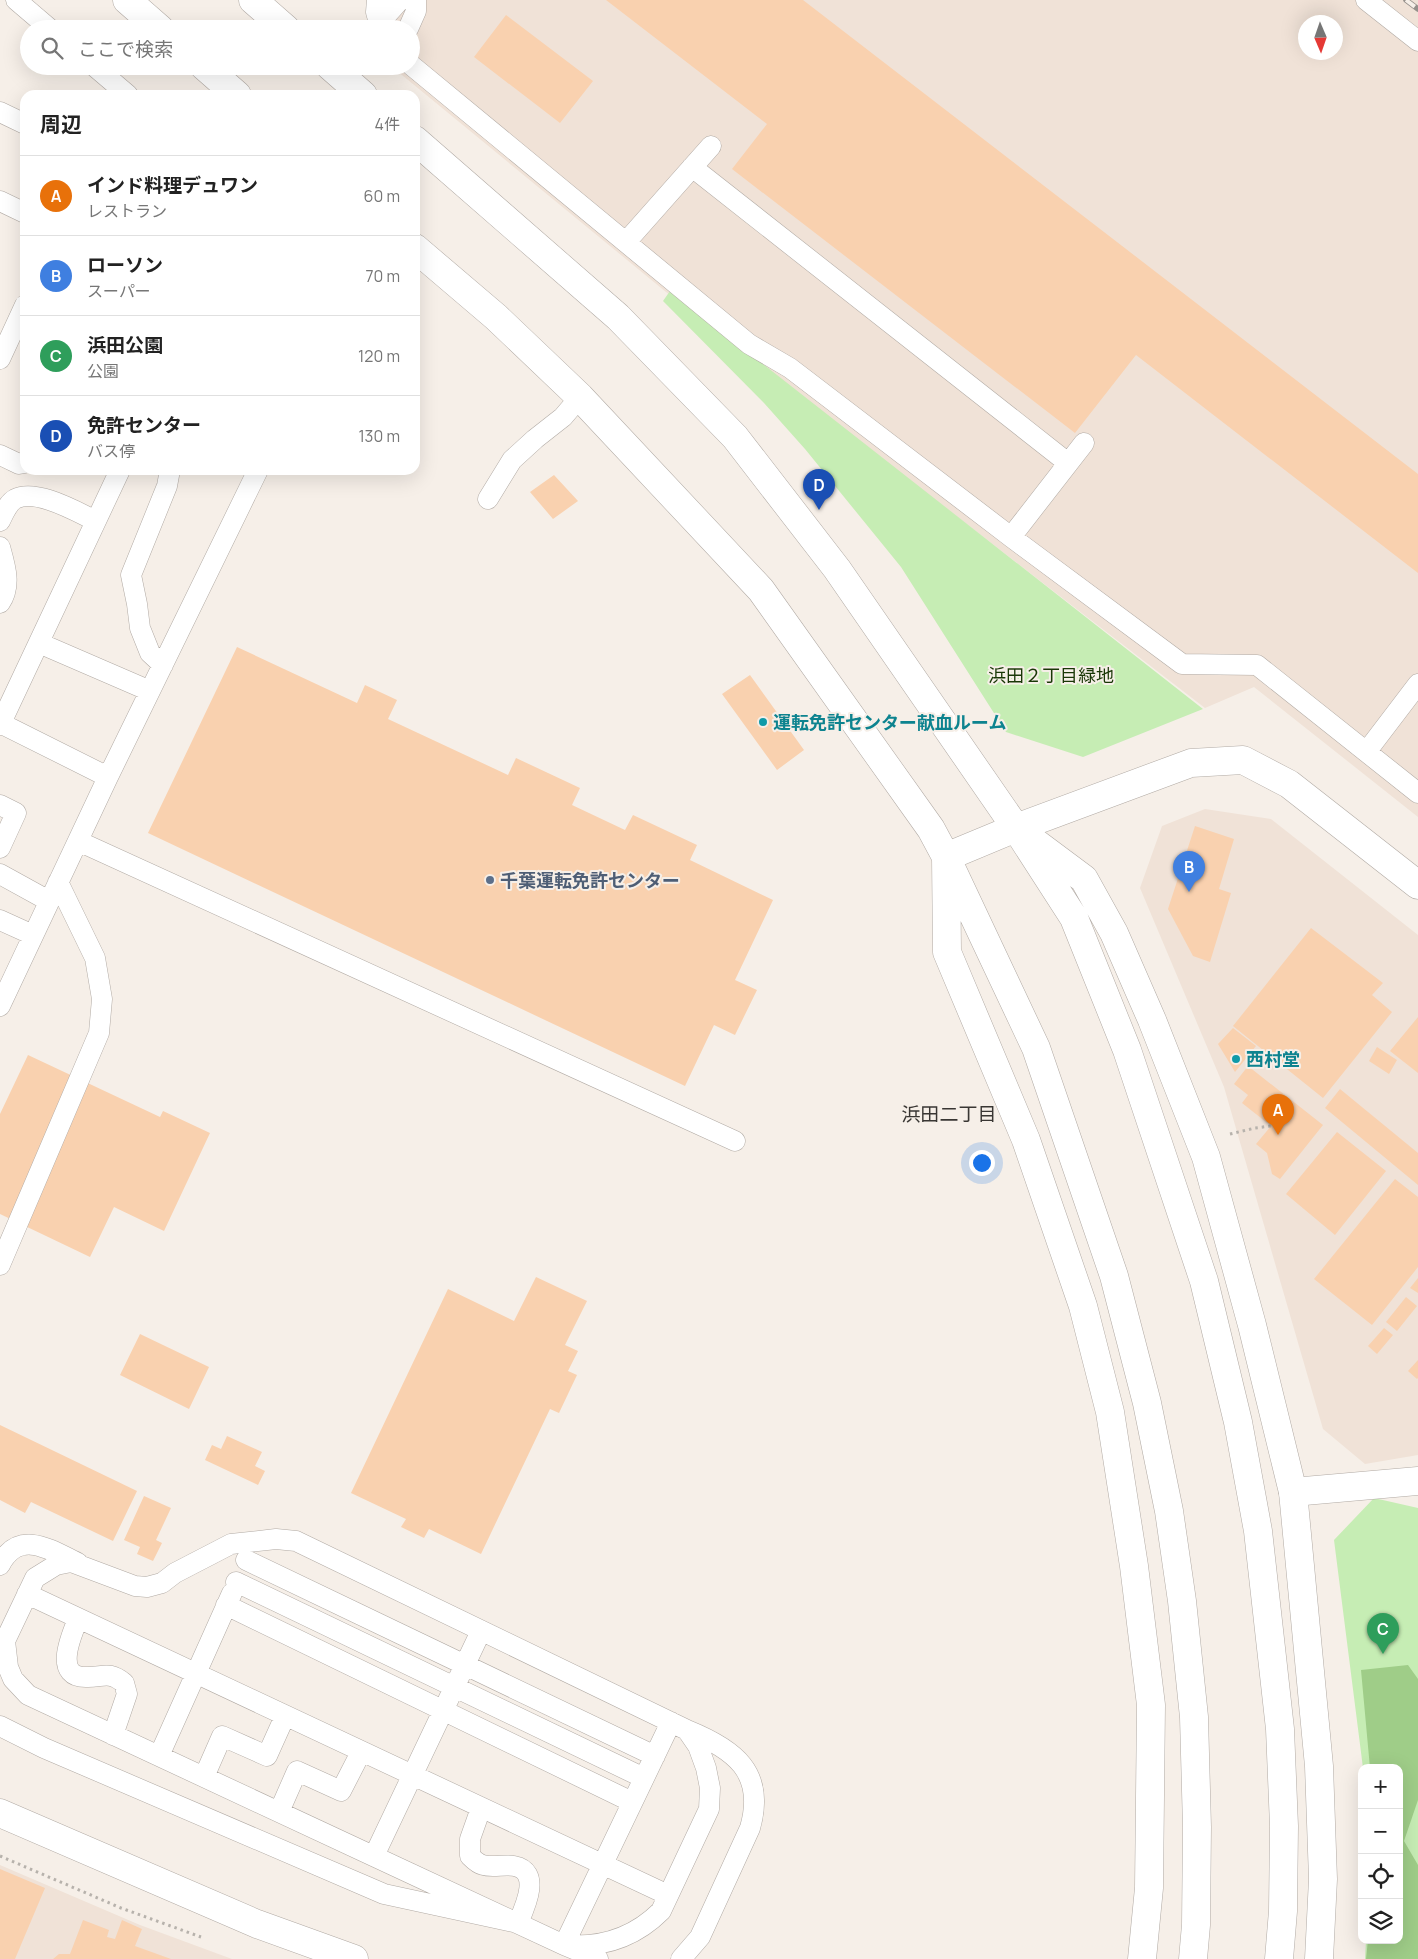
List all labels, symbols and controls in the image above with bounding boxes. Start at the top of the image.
north arrow [1298,15,1343,60]
search box [20,20,420,75]
icon: search [38,34,66,62]
text: ここで検索 [78,36,173,62]
text: 周辺 [40,110,82,138]
text: 4件 [375,113,400,135]
text: インド料理デュワン [87,172,258,198]
text: A [51,185,61,207]
text: 60 m [364,185,400,207]
text: レストラン [87,200,167,222]
text: ローソン [87,252,163,278]
text: B [51,265,61,287]
text: 70 m [365,265,400,287]
text: スーパー [87,280,151,302]
text: 浜田公園 [87,332,163,358]
text: C [50,345,62,367]
text: 120 m [358,345,400,367]
text: 公園 [87,360,119,382]
text: 免許センター [87,412,201,438]
text: D [50,425,62,447]
text: 130 m [358,425,400,447]
text: バス停 [87,440,135,462]
pin: D [803,469,835,510]
park label: 浜田２丁目緑地 [988,663,1114,687]
place label: 運転免許センター献血ルーム [773,710,1006,734]
marker: 運転免許センター献血ルーム [757,716,769,728]
pin: B [1173,851,1205,892]
place label: 千葉運転免許センター [500,868,680,892]
marker: 千葉運転免許センター [484,874,496,886]
place label: 西村堂 [1246,1047,1300,1071]
marker: 西村堂 [1230,1053,1242,1065]
pin: A [1262,1094,1294,1135]
district label: 浜田二丁目 [901,1101,997,1127]
your location [969,1150,995,1176]
pin: C [1367,1613,1399,1654]
map controls [1358,1764,1403,1944]
button: + [1358,1764,1403,1809]
button: − [1358,1809,1403,1854]
button: locate [1358,1854,1403,1899]
button: layers [1358,1899,1403,1944]

